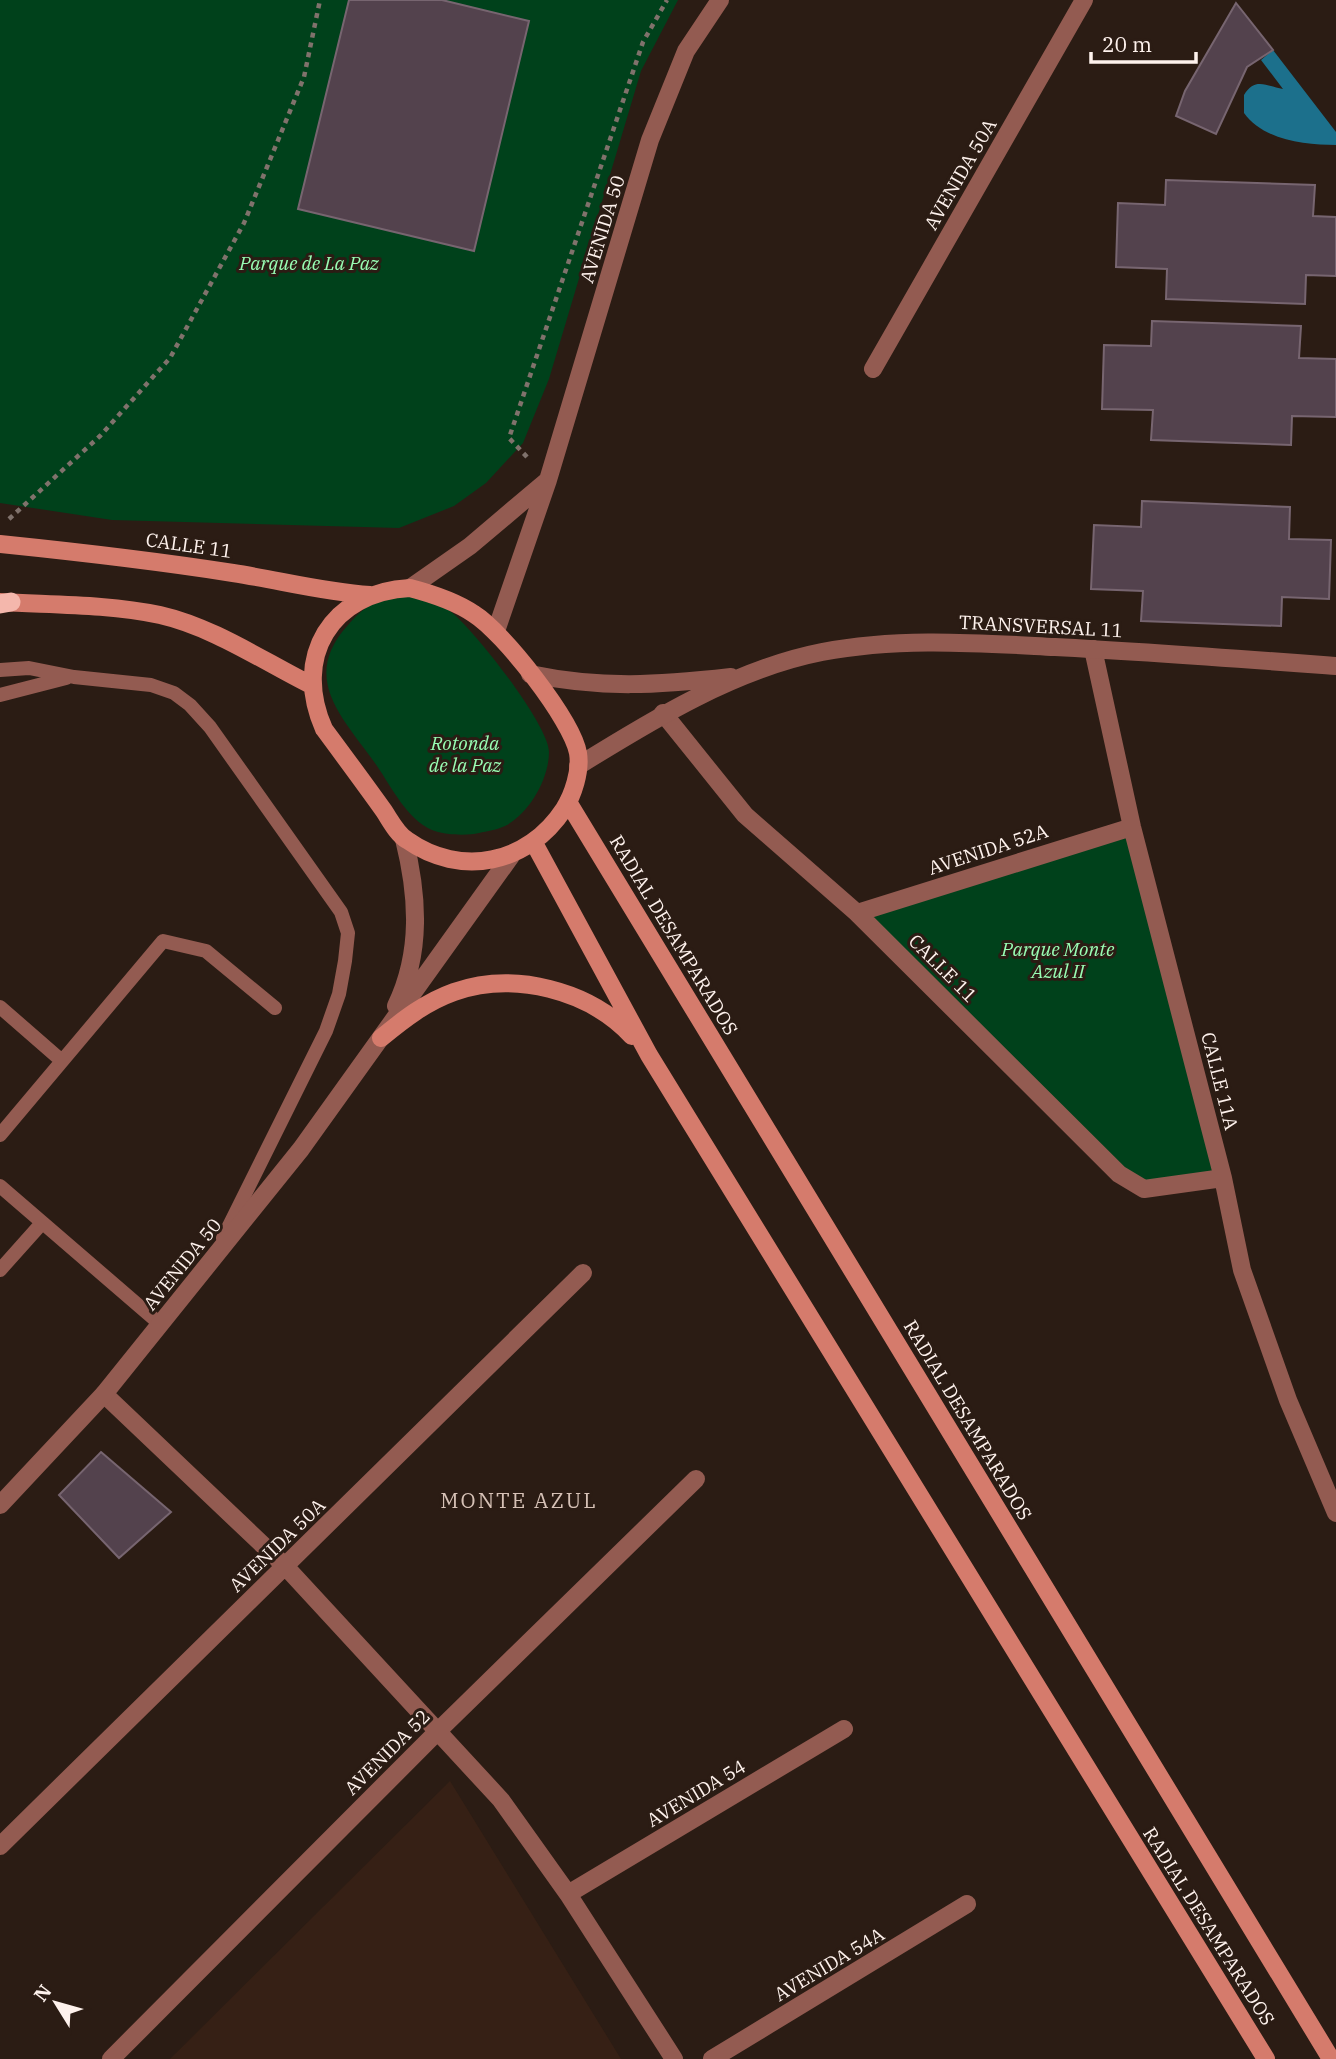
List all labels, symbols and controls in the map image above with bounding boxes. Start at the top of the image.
scale bar [1091,21,1196,65]
text: 20 m [1102,30,1152,58]
street label: AVENIDA 50A [918,114,1002,234]
street label: AVENIDA 50 [574,172,630,286]
park label: Parque de La Paz [238,251,379,275]
street label: CALLE 11 [144,527,234,563]
street label: TRANSVERSAL 11 [958,610,1124,642]
park label: Rotonda de la Paz [429,731,502,777]
street label: AVENIDA 52A [925,818,1051,880]
street label: RADIAL DESAMPARADOS [605,831,743,1039]
street label: CALLE 11 [904,929,982,1007]
park label: Parque Monte Azul II [1001,937,1115,983]
street label: CALLE 11A [1196,1030,1244,1132]
street label: AVENIDA 50 [138,1213,226,1315]
street label: RADIAL DESAMPARADOS [899,1316,1037,1524]
district label: MONTE AZUL [440,1486,598,1514]
street label: AVENIDA 50A [224,1493,330,1597]
street label: AVENIDA 52 [339,1704,435,1800]
street label: AVENIDA 54 [642,1754,750,1832]
street label: RADIAL DESAMPARADOS [1138,1822,1280,2030]
street label: AVENIDA 54A [769,1922,889,2006]
north arrow [21,1968,91,2038]
text: N [28,1980,57,2006]

